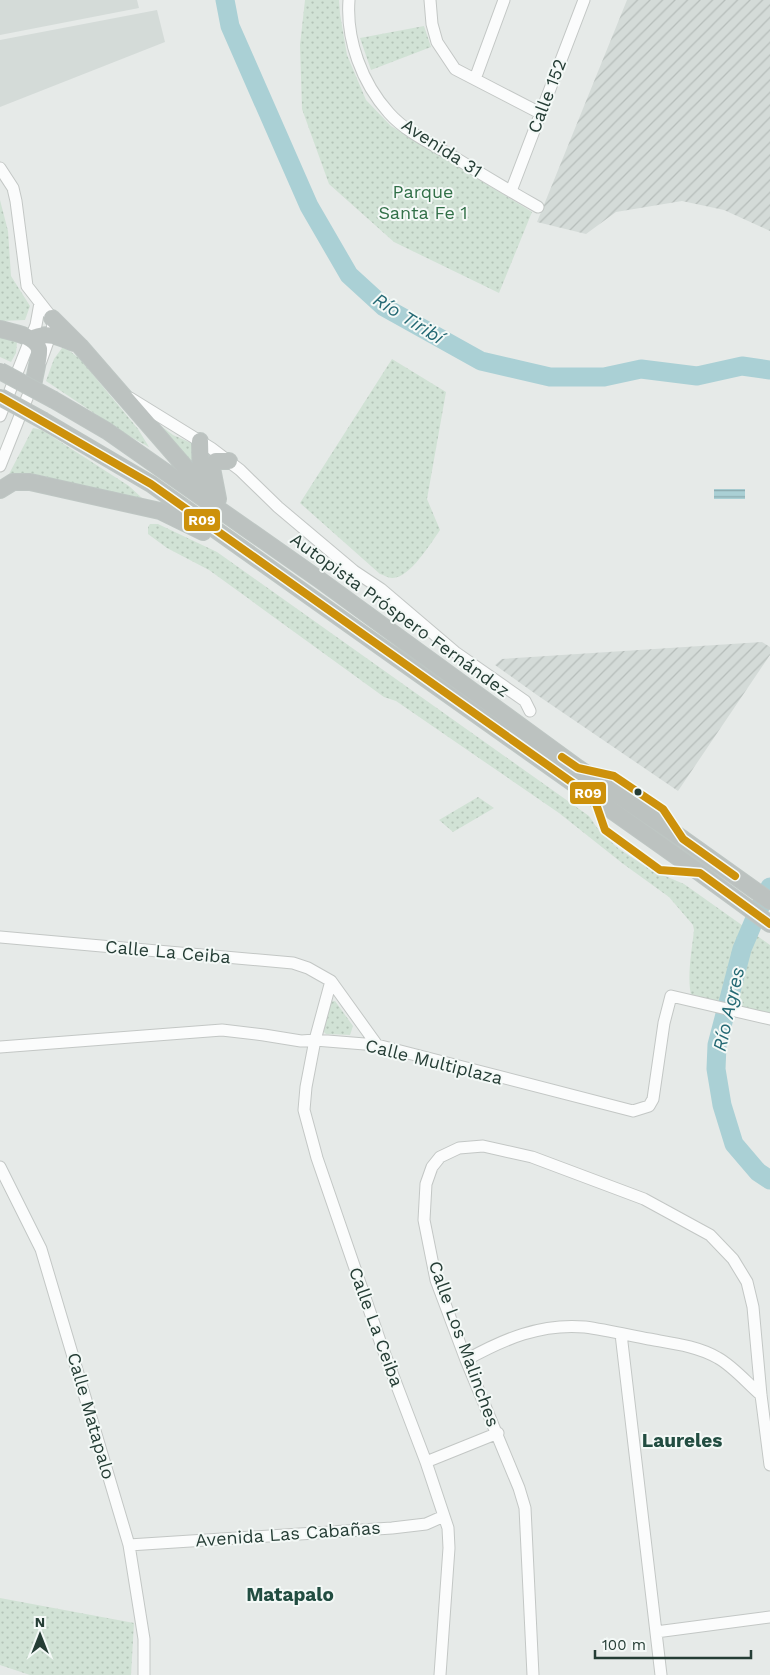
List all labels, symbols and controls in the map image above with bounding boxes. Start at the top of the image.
street label: Calle 152 [523,56,570,136]
street label: Avenida 31 [398,114,486,181]
park label: Parque Santa Fe 1 [378,181,468,223]
water label: Río Tiribí [369,288,451,351]
line badge: R09 [183,508,221,532]
text: R09 [188,512,216,528]
street label: Autopista Próspero Fernández [287,528,514,701]
line badge: R09 [569,781,607,805]
text: R09 [574,785,602,801]
unlabelled marker [633,787,643,797]
street label: Calle La Ceiba [104,936,232,967]
water label: Río Agres [708,965,749,1053]
street label: Calle Multiplaza [363,1034,505,1089]
street label: Calle Los Malinches [425,1258,504,1430]
street label: Calle La Ceiba [345,1264,408,1390]
street label: Calle Matapalo [63,1350,120,1482]
district label: Laureles [642,1429,722,1452]
street label: Avenida Las Cabañas [195,1517,381,1550]
district label: Matapalo [246,1583,334,1606]
north arrow [15,1610,65,1660]
text: N [35,1614,45,1630]
scale bar [595,1628,751,1660]
text: 100 m [602,1636,646,1654]

